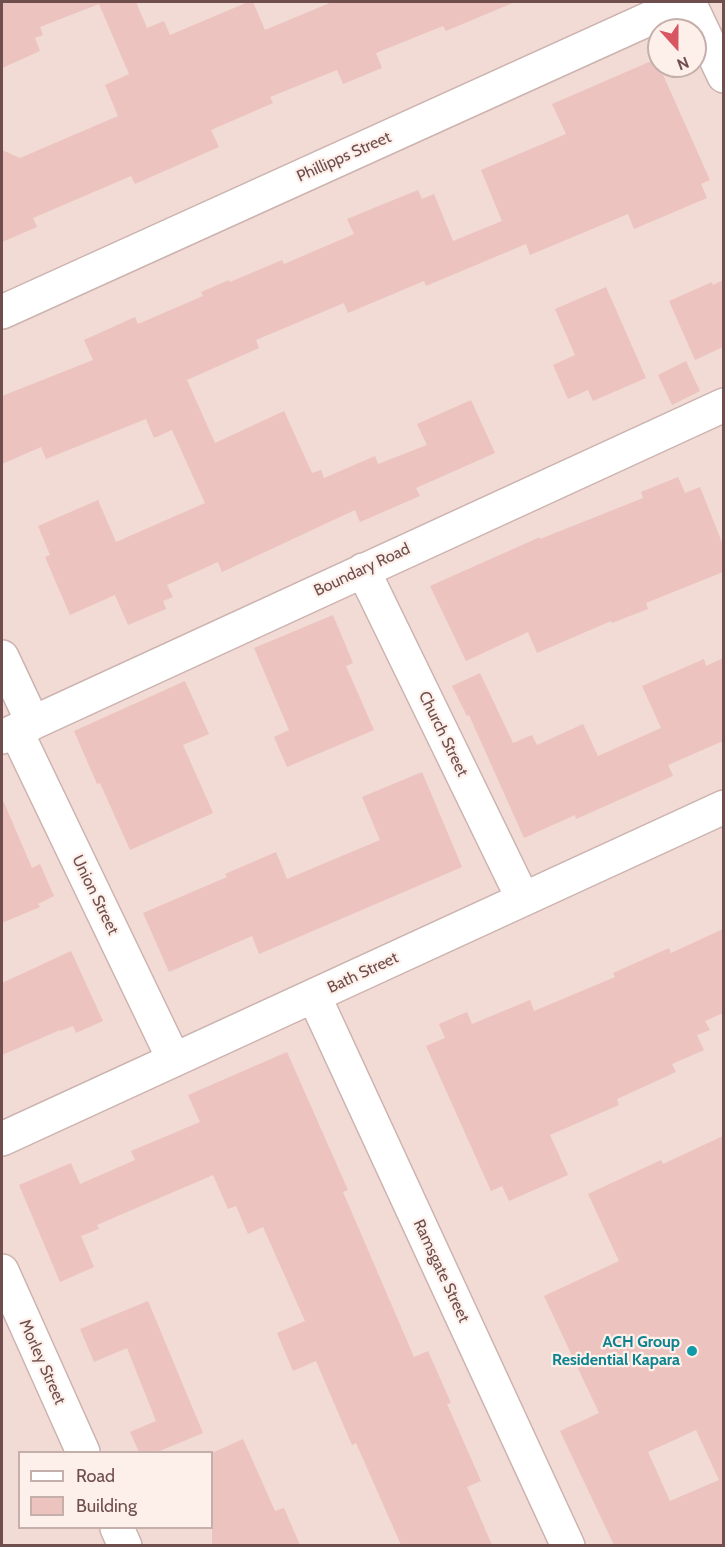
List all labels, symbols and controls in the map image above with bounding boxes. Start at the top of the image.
north arrow [647,18,707,78]
text: N [674,53,692,74]
street label: Phillipps Street [294,128,394,186]
street label: Boundary Road [311,539,413,601]
street label: Church Street [414,688,472,780]
street label: Union Street [67,852,123,938]
street label: Bath Street [325,948,401,998]
street label: Ramsgate Street [409,1216,473,1326]
street label: Morley Street [15,1316,69,1408]
place label: ACH Group Residential Kapara [552,1332,680,1370]
marker: ACH Group Residential Kapara [685,1344,699,1358]
legend [18,1451,213,1529]
text: Road [76,1465,115,1487]
text: Building [76,1495,137,1517]

